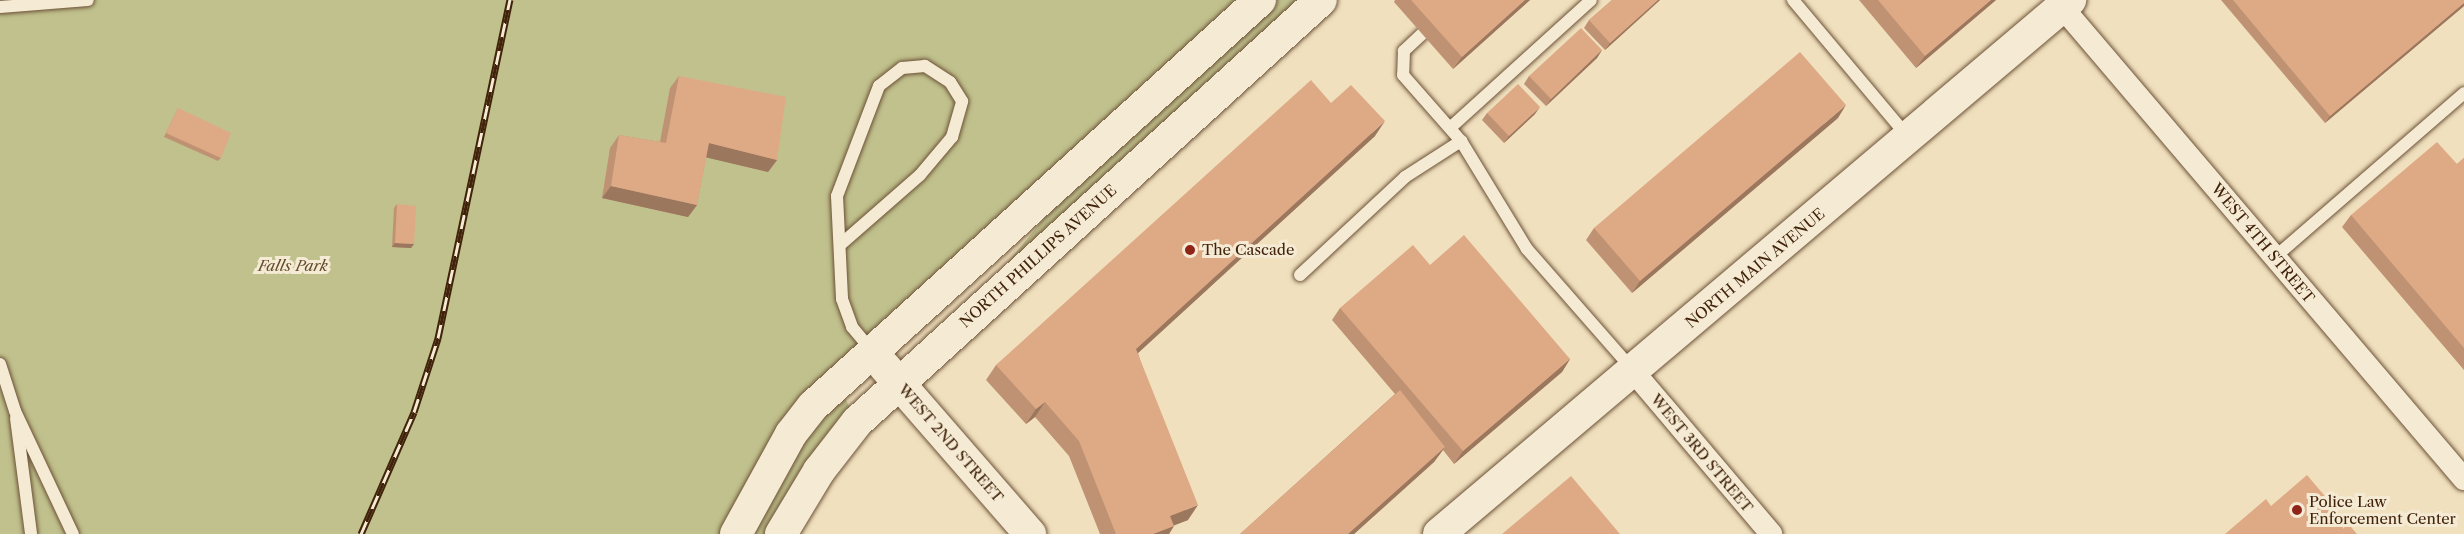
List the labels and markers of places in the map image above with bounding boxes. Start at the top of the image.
place label: The Cascade [1202,241,1294,259]
marker: The Cascade [1183,243,1197,257]
place label: Police Law Enforcement Center [2309,492,2456,527]
marker: Police Law Enforcement Center [2290,503,2304,517]

